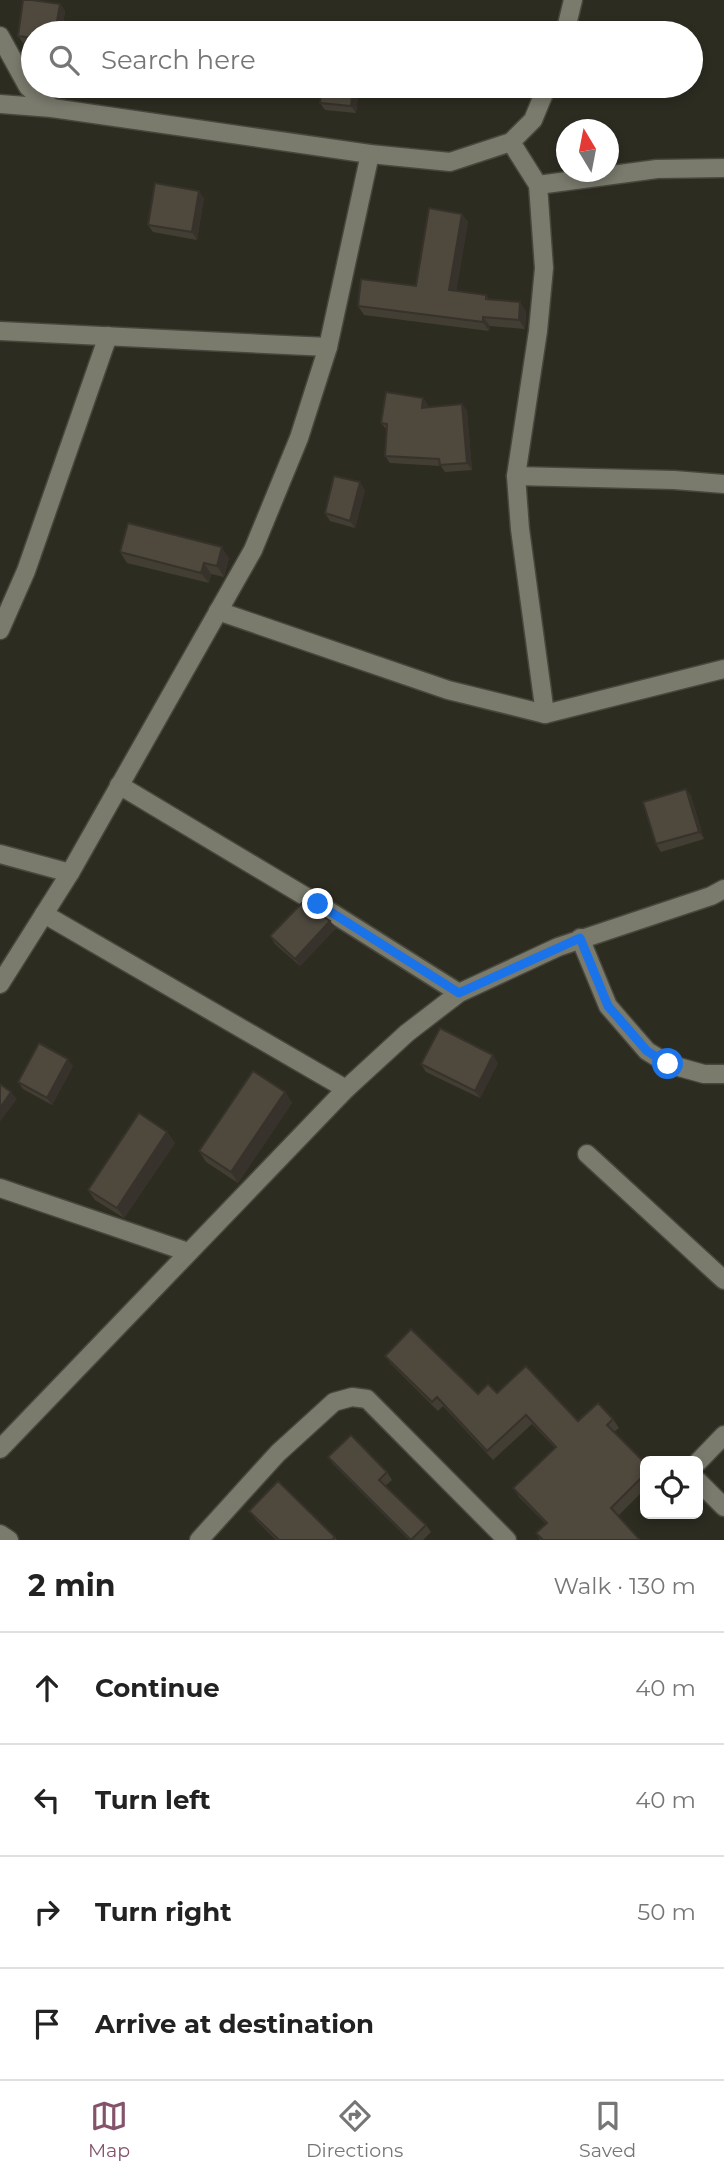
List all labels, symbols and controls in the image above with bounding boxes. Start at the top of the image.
search box [21,21,703,98]
icon: search [45,41,83,79]
text: Search here [101,44,256,76]
north arrow [556,119,619,182]
route end [302,888,333,919]
route start [652,1048,683,1079]
map controls [640,1456,703,1519]
button: locate [640,1456,703,1519]
text: 2 min [28,1567,115,1604]
text: Walk · 130 m [553,1572,696,1600]
icon: ahead [28,1669,66,1707]
text: Continue [95,1672,220,1704]
text: 40 m [635,1674,696,1702]
icon: left [28,1781,66,1819]
text: Turn left [95,1784,211,1816]
text: 40 m [635,1786,696,1814]
icon: right [28,1893,66,1931]
text: Turn right [95,1896,231,1928]
text: 50 m [637,1898,696,1926]
icon: arrive [28,2005,66,2043]
text: Arrive at destination [95,2008,374,2040]
tab: Map [88,2097,130,2162]
tab: Directions [306,2097,403,2162]
tab: Saved [579,2097,636,2162]

